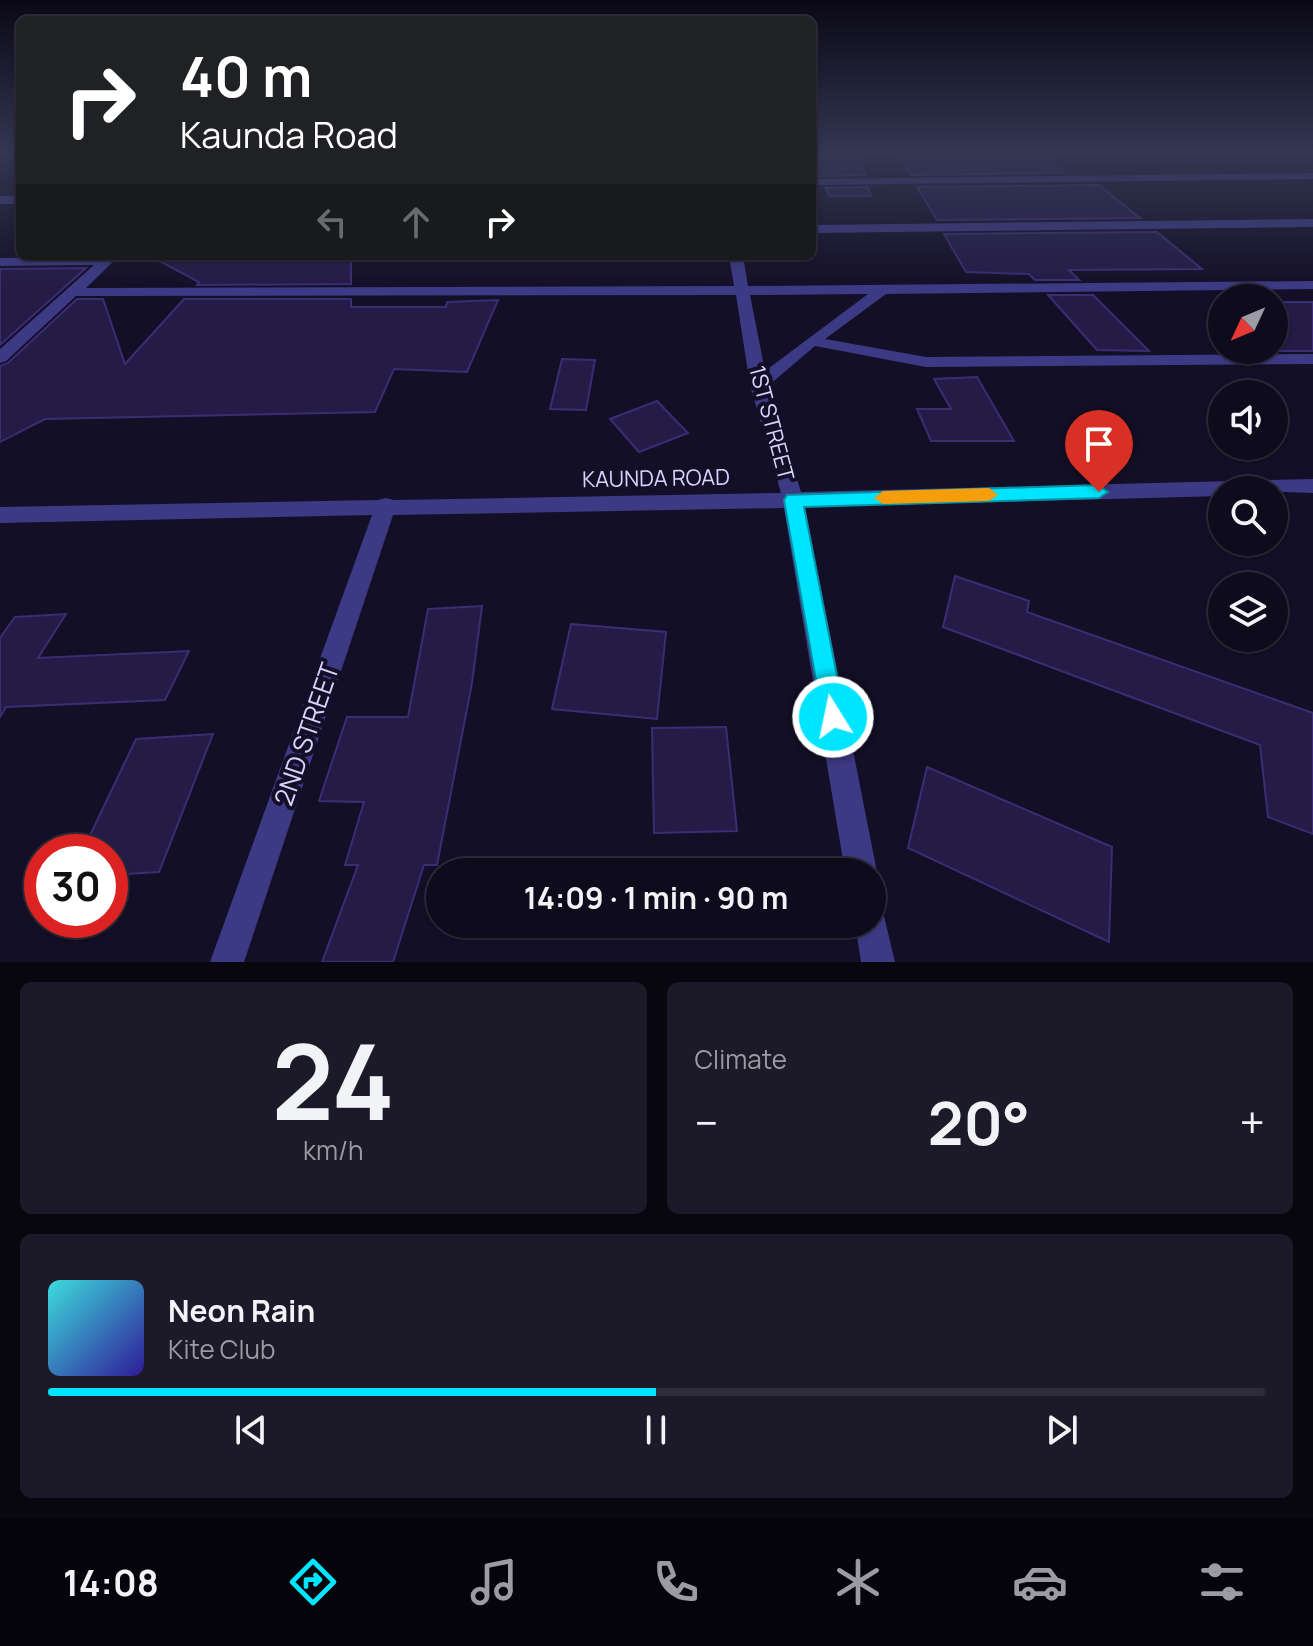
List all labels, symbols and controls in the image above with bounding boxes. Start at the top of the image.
text: 40 m [180,37,312,114]
icon: right [48,48,152,152]
text: Kaunda Road [180,110,398,159]
icon: left [310,200,354,244]
icon: ahead [394,200,438,244]
icon: right [478,200,522,244]
north arrow [1208,284,1288,364]
map controls [1208,284,1288,652]
street label: 1ST STREET [742,362,802,484]
button: sound [1208,380,1288,460]
pin [1065,410,1133,492]
icon: arrive [1077,422,1121,466]
street label: KAUNDA ROAD [582,462,730,494]
button: search [1208,476,1288,556]
button: layers [1208,572,1288,652]
street label: 2ND STREET [265,658,347,810]
position arrow [791,675,875,759]
speed limit sign: 30 [24,834,128,938]
text: 14:09 · 1 min · 90 m [524,877,788,918]
text: 24 [272,1009,395,1151]
text: Climate [695,1041,787,1077]
text: 20° [928,1081,1030,1163]
text: − [695,1092,718,1152]
text: + [1240,1092,1265,1152]
text: km/h [303,1132,363,1168]
text: Neon Rain [168,1290,315,1331]
text: Kite Club [168,1331,275,1367]
icon: previous [229,1408,273,1452]
icon: pause [634,1408,678,1452]
icon: next [1040,1408,1084,1452]
icon: directions [285,1554,341,1610]
icon: music [466,1554,522,1610]
icon: phone [648,1554,704,1610]
icon: climate [830,1554,886,1610]
icon: car [1012,1554,1068,1610]
icon: filters [1194,1554,1250,1610]
text: 14:08 [63,1558,159,1607]

